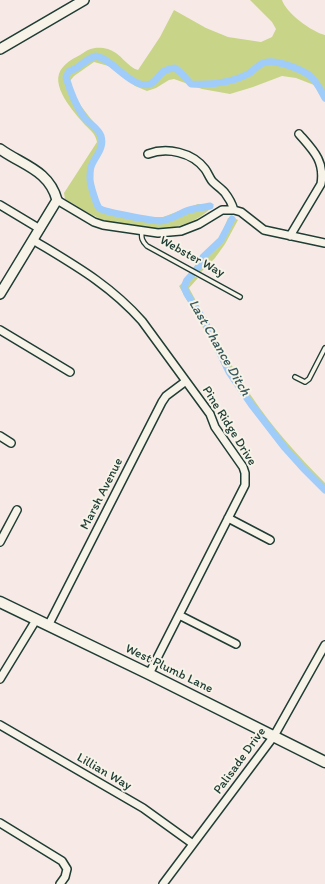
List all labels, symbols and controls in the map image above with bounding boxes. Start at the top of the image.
street label: Webster Way [157,233,227,281]
water label: Last Chance Ditch [185,297,253,399]
street label: Pine Ridge Drive [198,383,260,469]
street label: Marsh Avenue [77,456,127,532]
street label: West Plumb Lane [123,641,215,697]
street label: Palisade Drive [211,725,269,797]
street label: Lillian Way [74,750,134,794]

